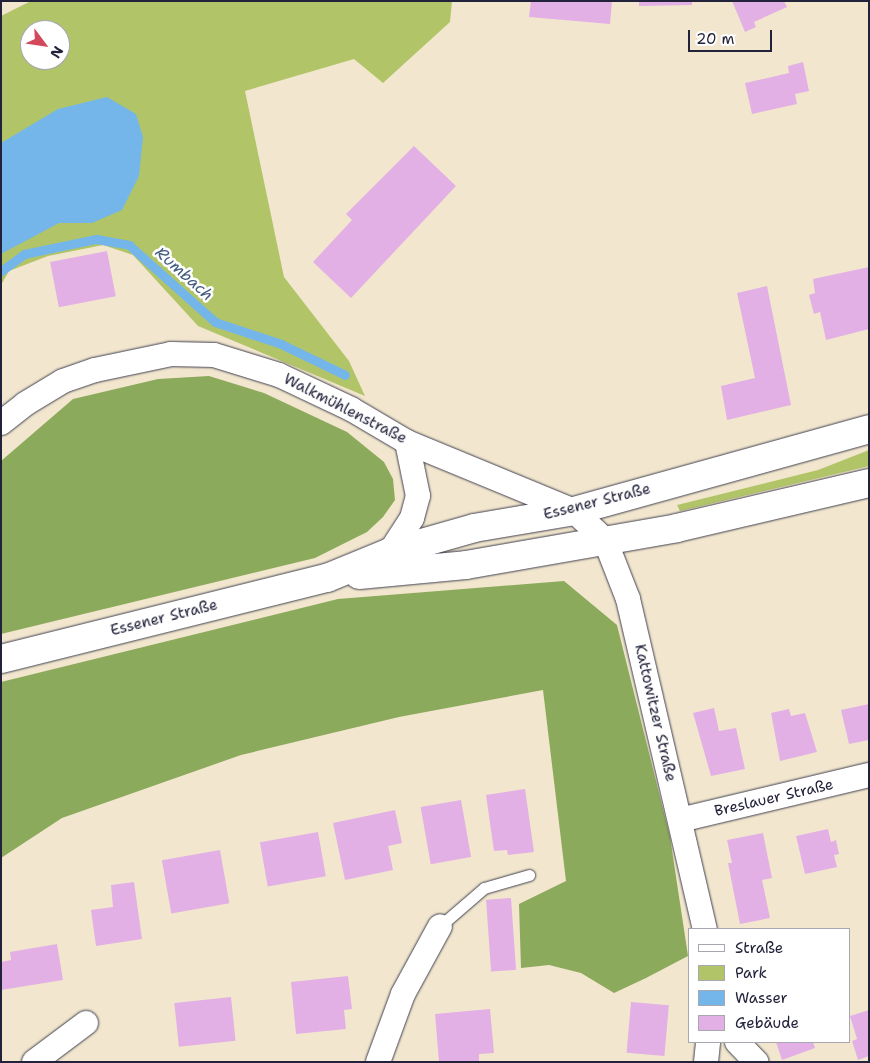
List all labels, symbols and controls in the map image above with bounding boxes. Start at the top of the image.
north arrow [20,20,70,70]
scale bar [690,20,774,52]
text: 20 m [696,29,735,49]
text: N [46,43,68,62]
water label: Rumbach [151,243,217,305]
street label: Walkmühlenstraße [280,370,410,448]
street label: Essener Straße [542,480,652,524]
street label: Essener Straße [109,596,219,640]
street label: Kattowitzer Straße [630,643,680,783]
street label: Breslauer Straße [713,776,835,820]
legend [688,928,850,1043]
text: Straße [735,938,783,958]
text: Park [735,963,767,983]
text: Wasser [735,988,788,1008]
text: Gebäude [735,1013,799,1033]

